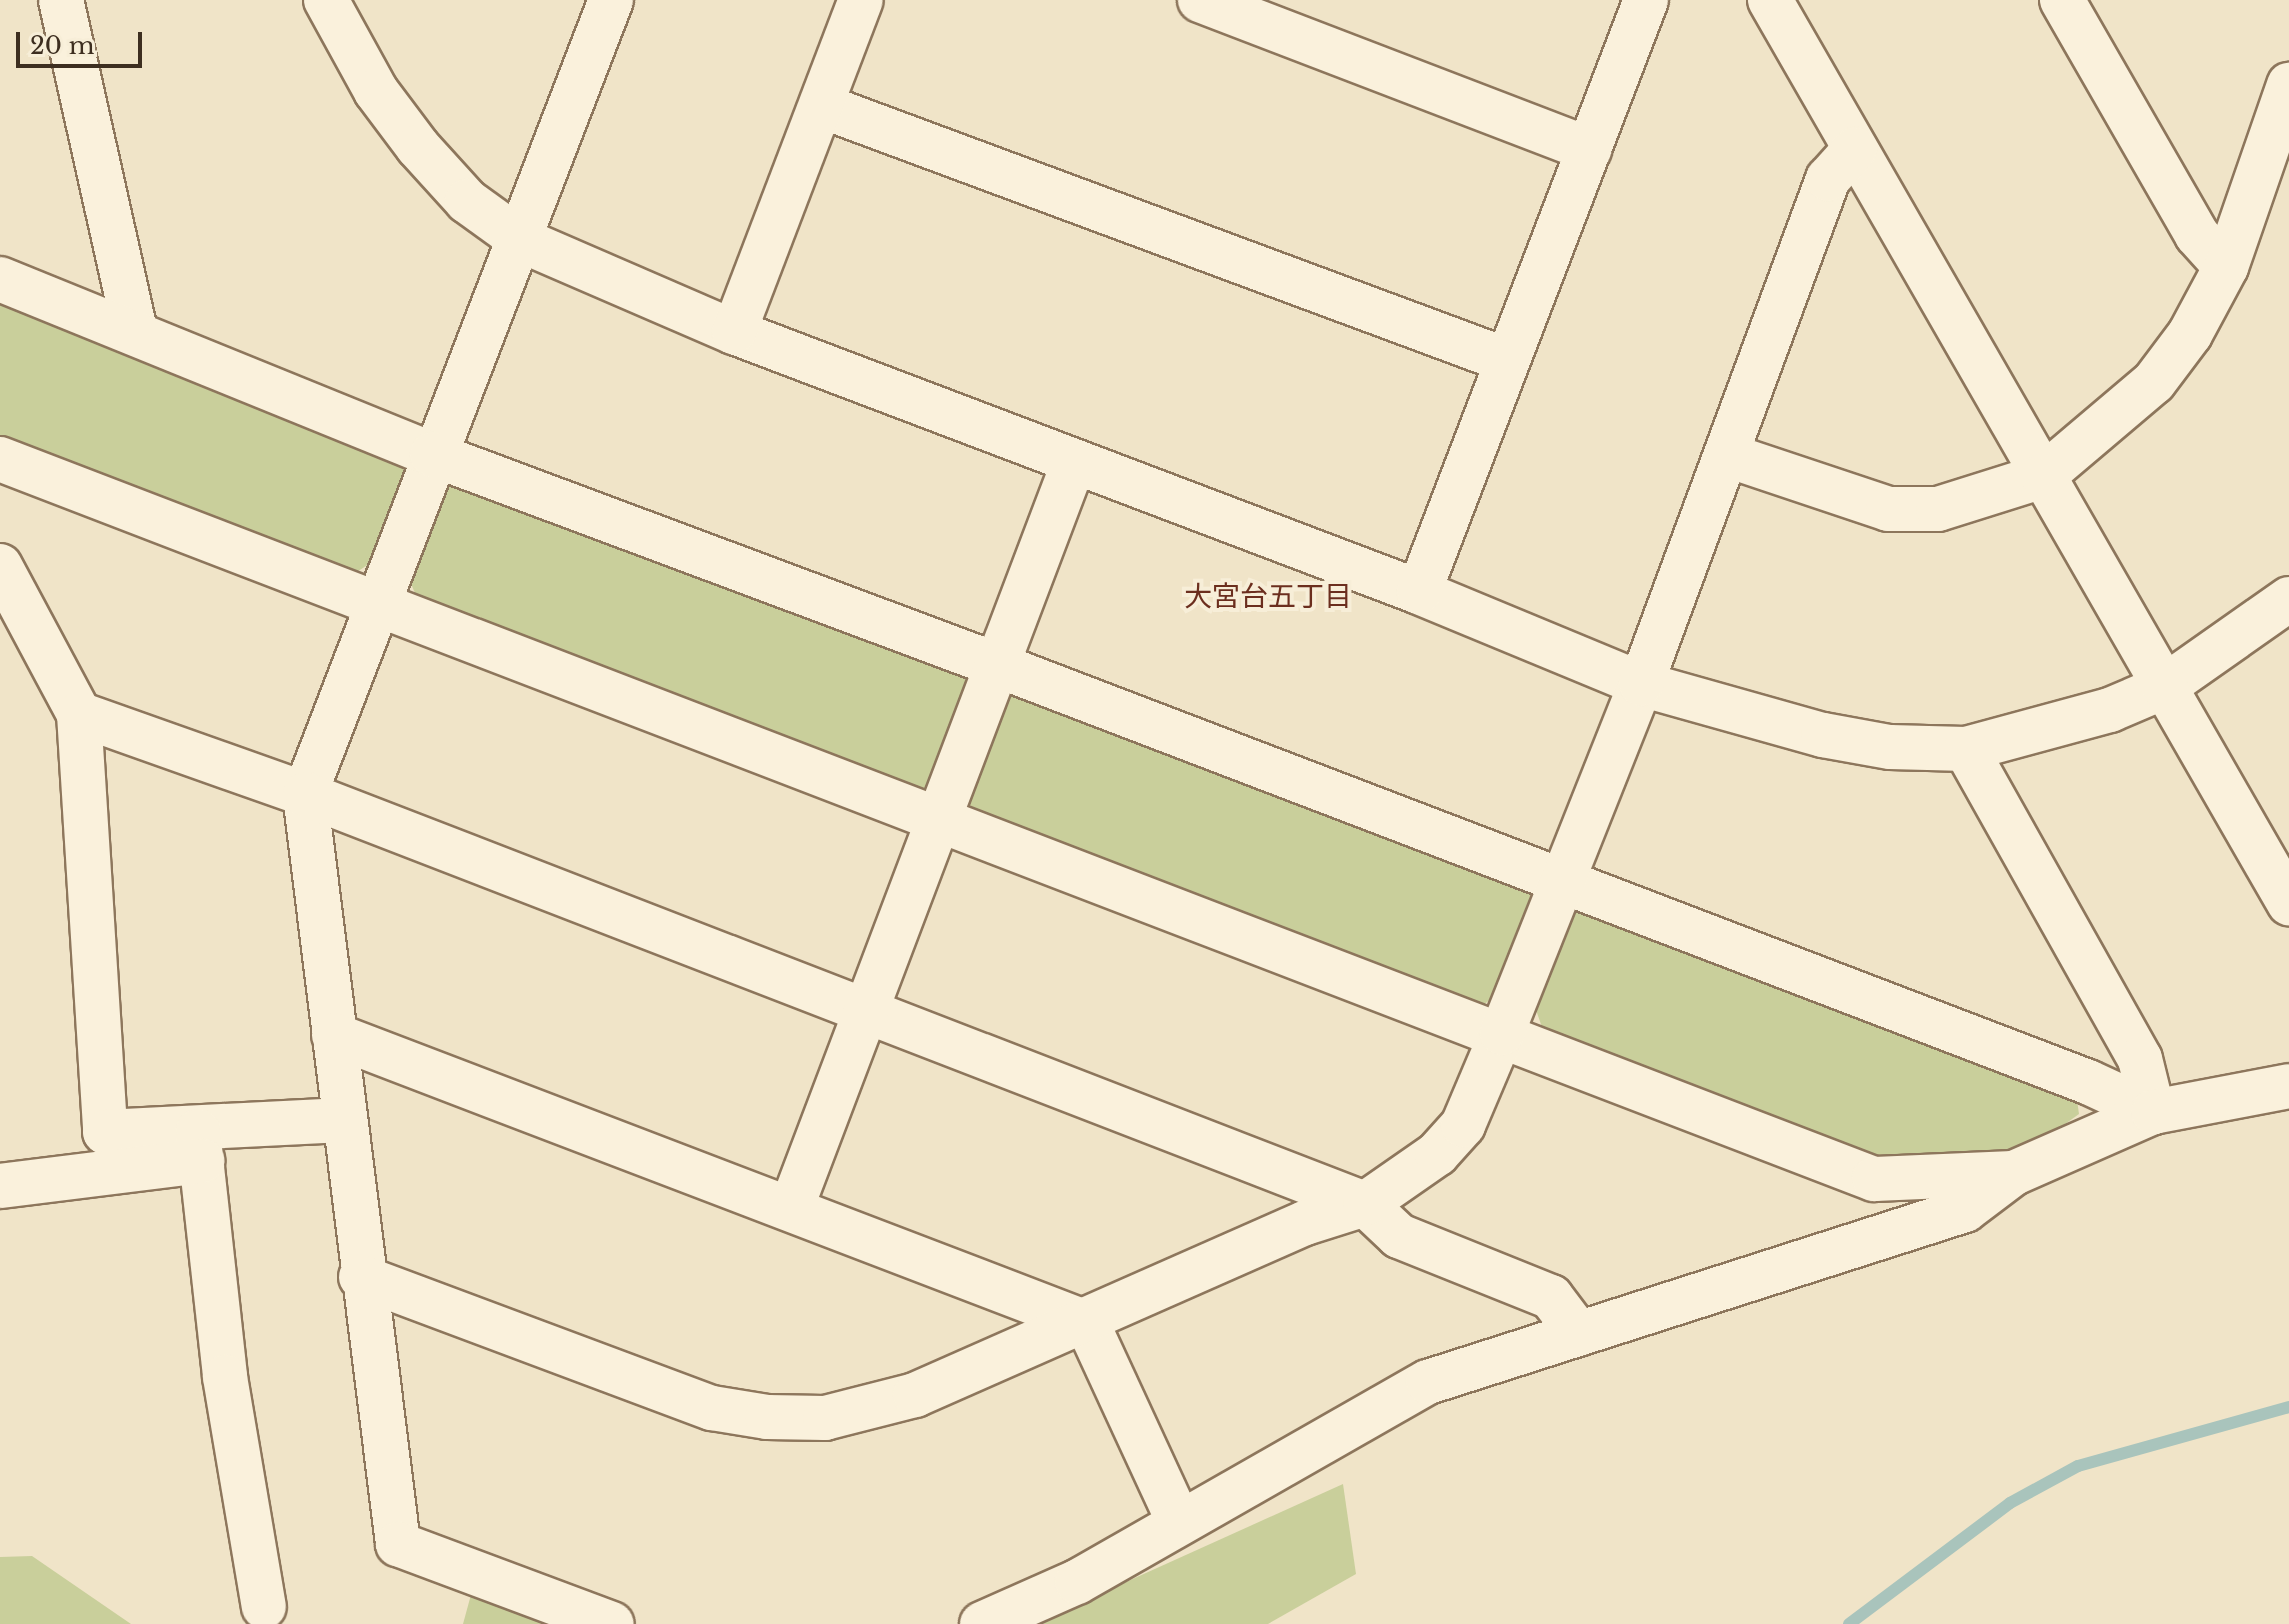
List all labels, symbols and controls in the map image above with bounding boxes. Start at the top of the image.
scale bar [20,16,146,66]
text: 20 m [30,31,95,60]
district label: 大宮台五丁目 [1184,580,1352,614]

